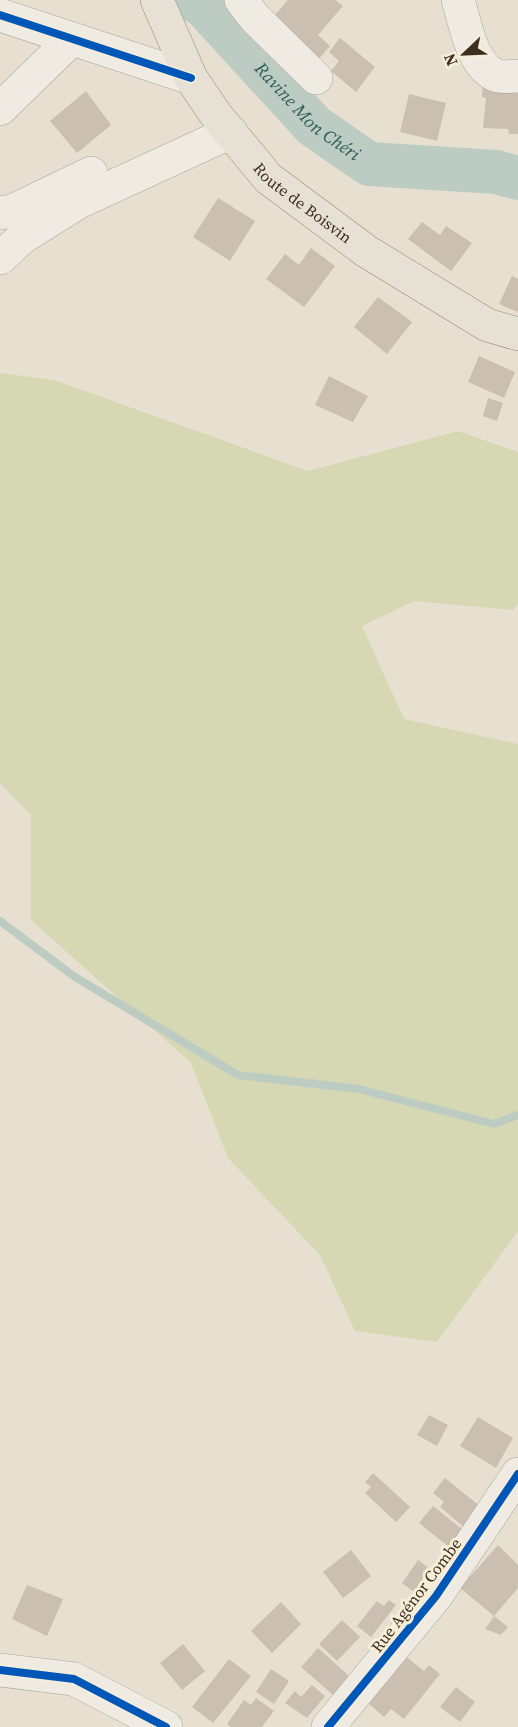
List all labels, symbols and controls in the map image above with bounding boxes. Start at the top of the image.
north arrow [434,24,494,84]
text: N [438,50,463,70]
water label: Ravine Mon Chéri [249,56,366,167]
street label: Route de Boisvin [249,158,357,248]
street label: Rue Agénor Combe [366,1533,466,1657]

